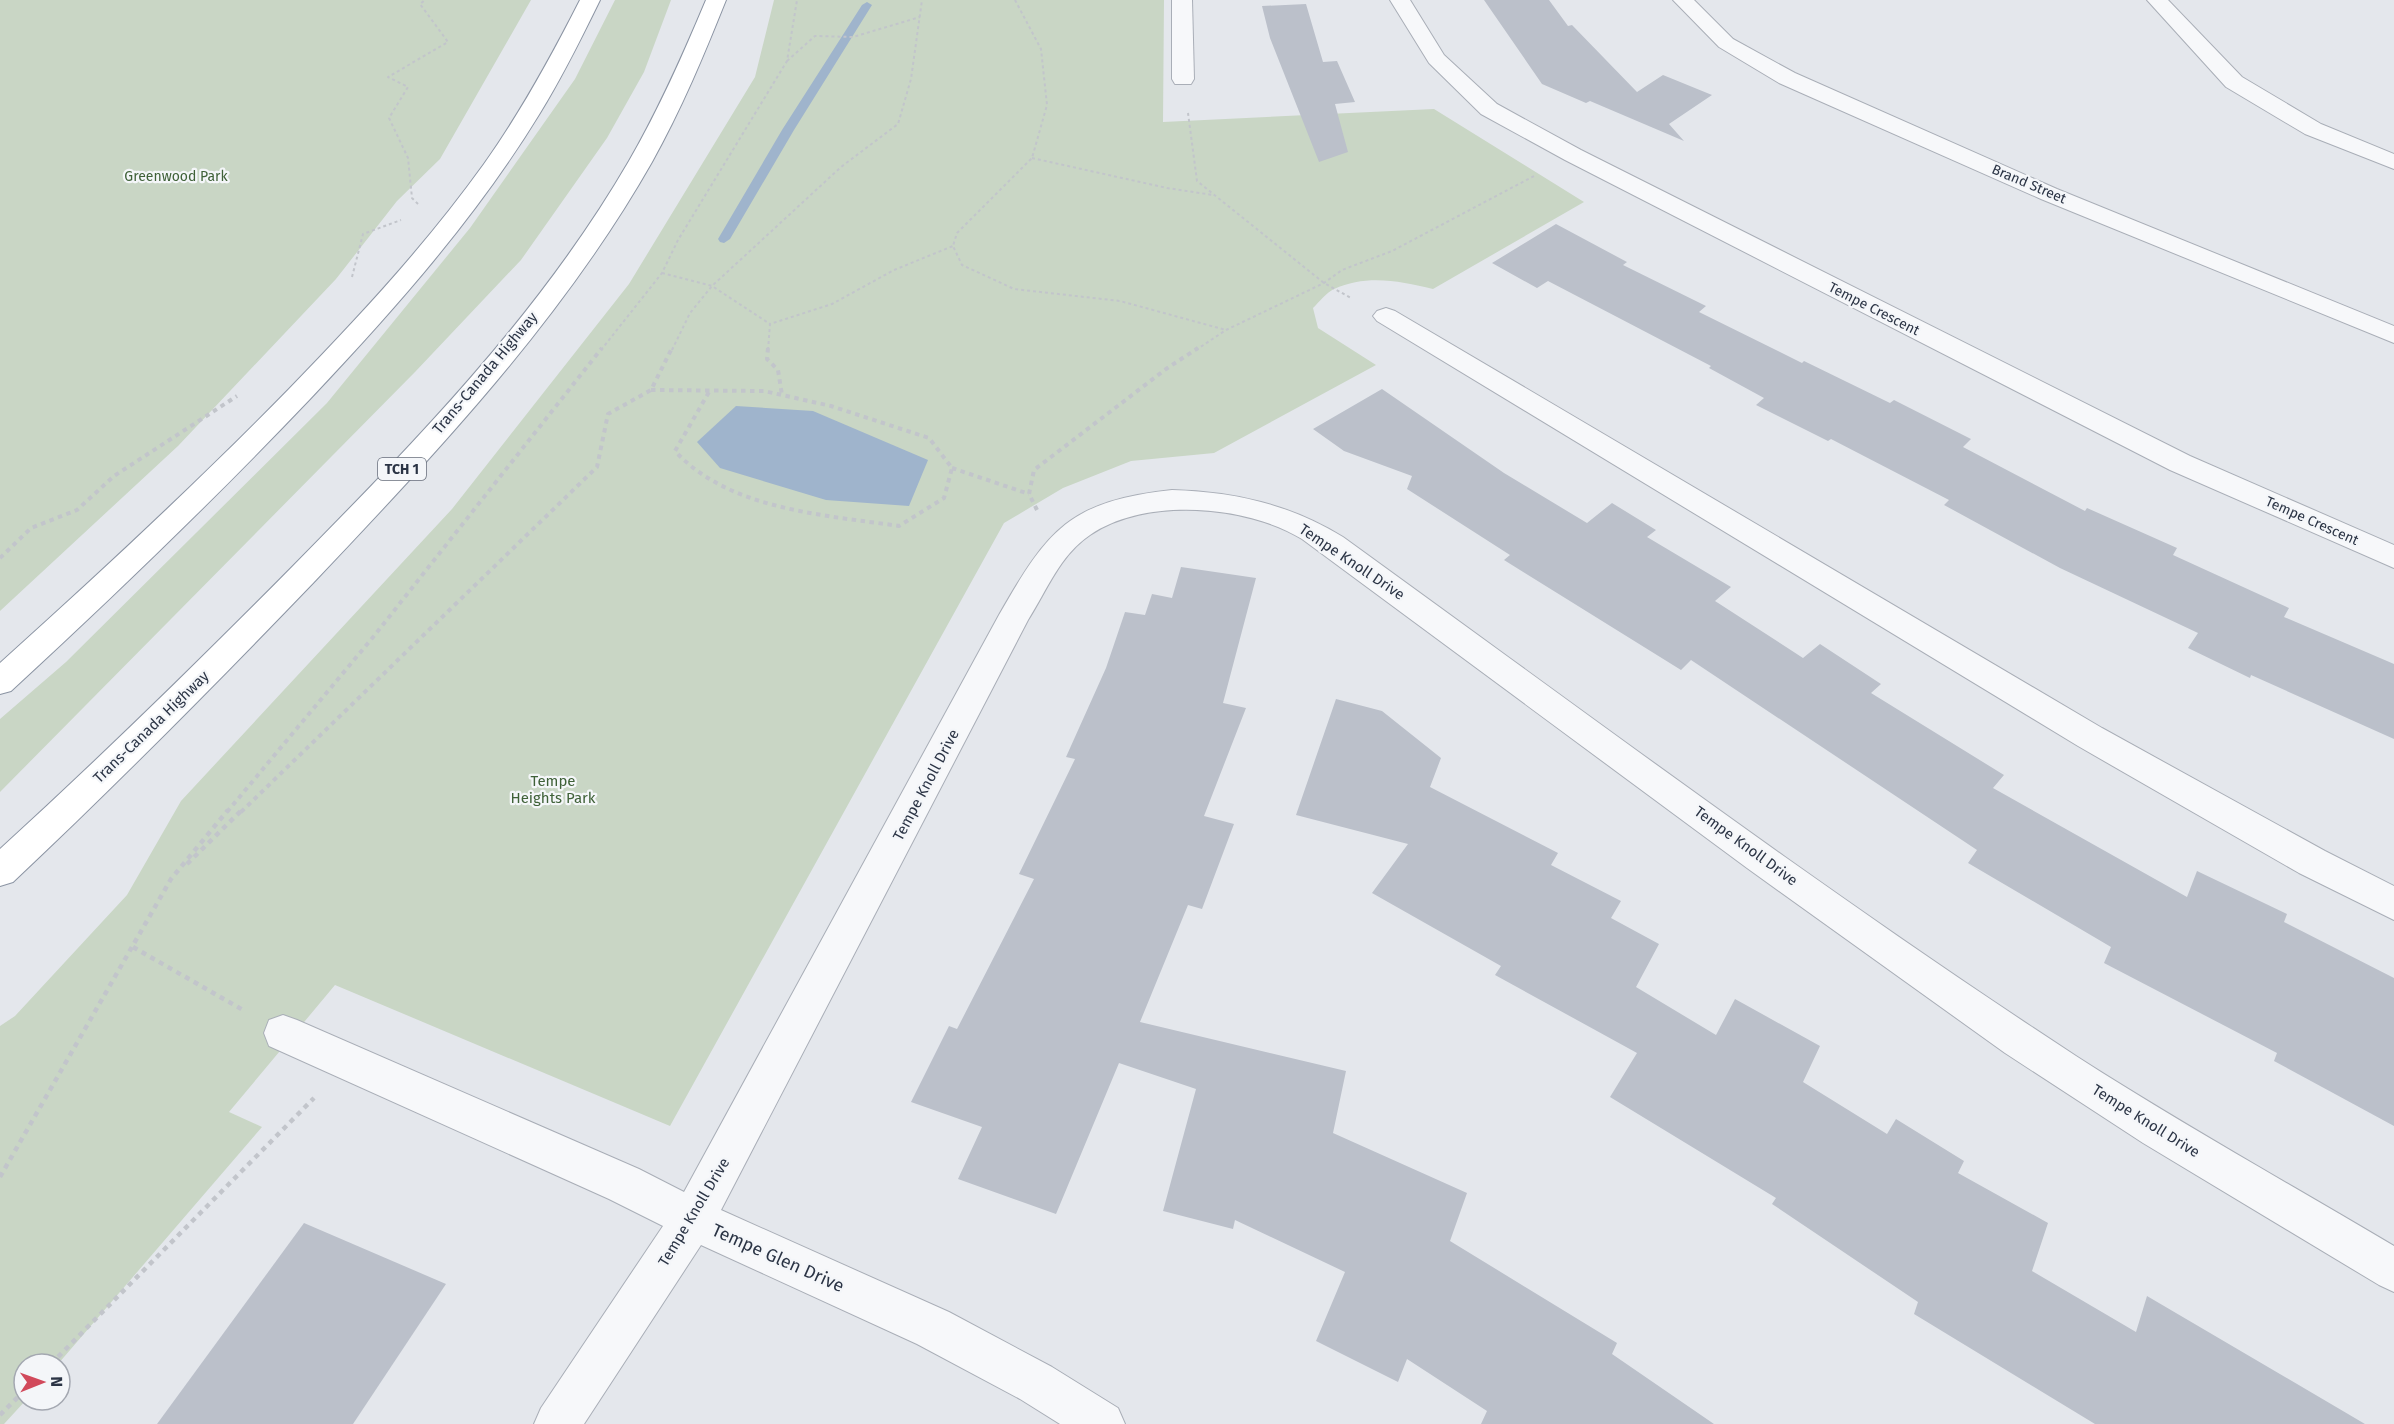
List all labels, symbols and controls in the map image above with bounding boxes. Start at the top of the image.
street label: Brand Street [1989,161,2070,208]
park label: Greenwood Park [124,168,228,185]
street label: Tempe Crescent [1826,279,1923,340]
street label: Trans-Canada Highway [429,308,542,438]
road number: TCH 1 [378,458,426,480]
street label: Tempe Crescent [2263,493,2362,549]
street label: Tempe Knoll Drive [1296,520,1408,604]
street label: Trans-Canada Highway [89,667,213,787]
street label: Tempe Knoll Drive [889,726,963,844]
park label: Tempe Heights Park [510,772,596,807]
street label: Tempe Knoll Drive [1691,802,1801,890]
street label: Tempe Knoll Drive [2089,1081,2203,1161]
street label: Tempe Knoll Drive [655,1154,733,1270]
street label: Tempe Glen Drive [708,1219,848,1297]
north arrow [12,1352,72,1412]
text: N [47,1376,66,1387]

